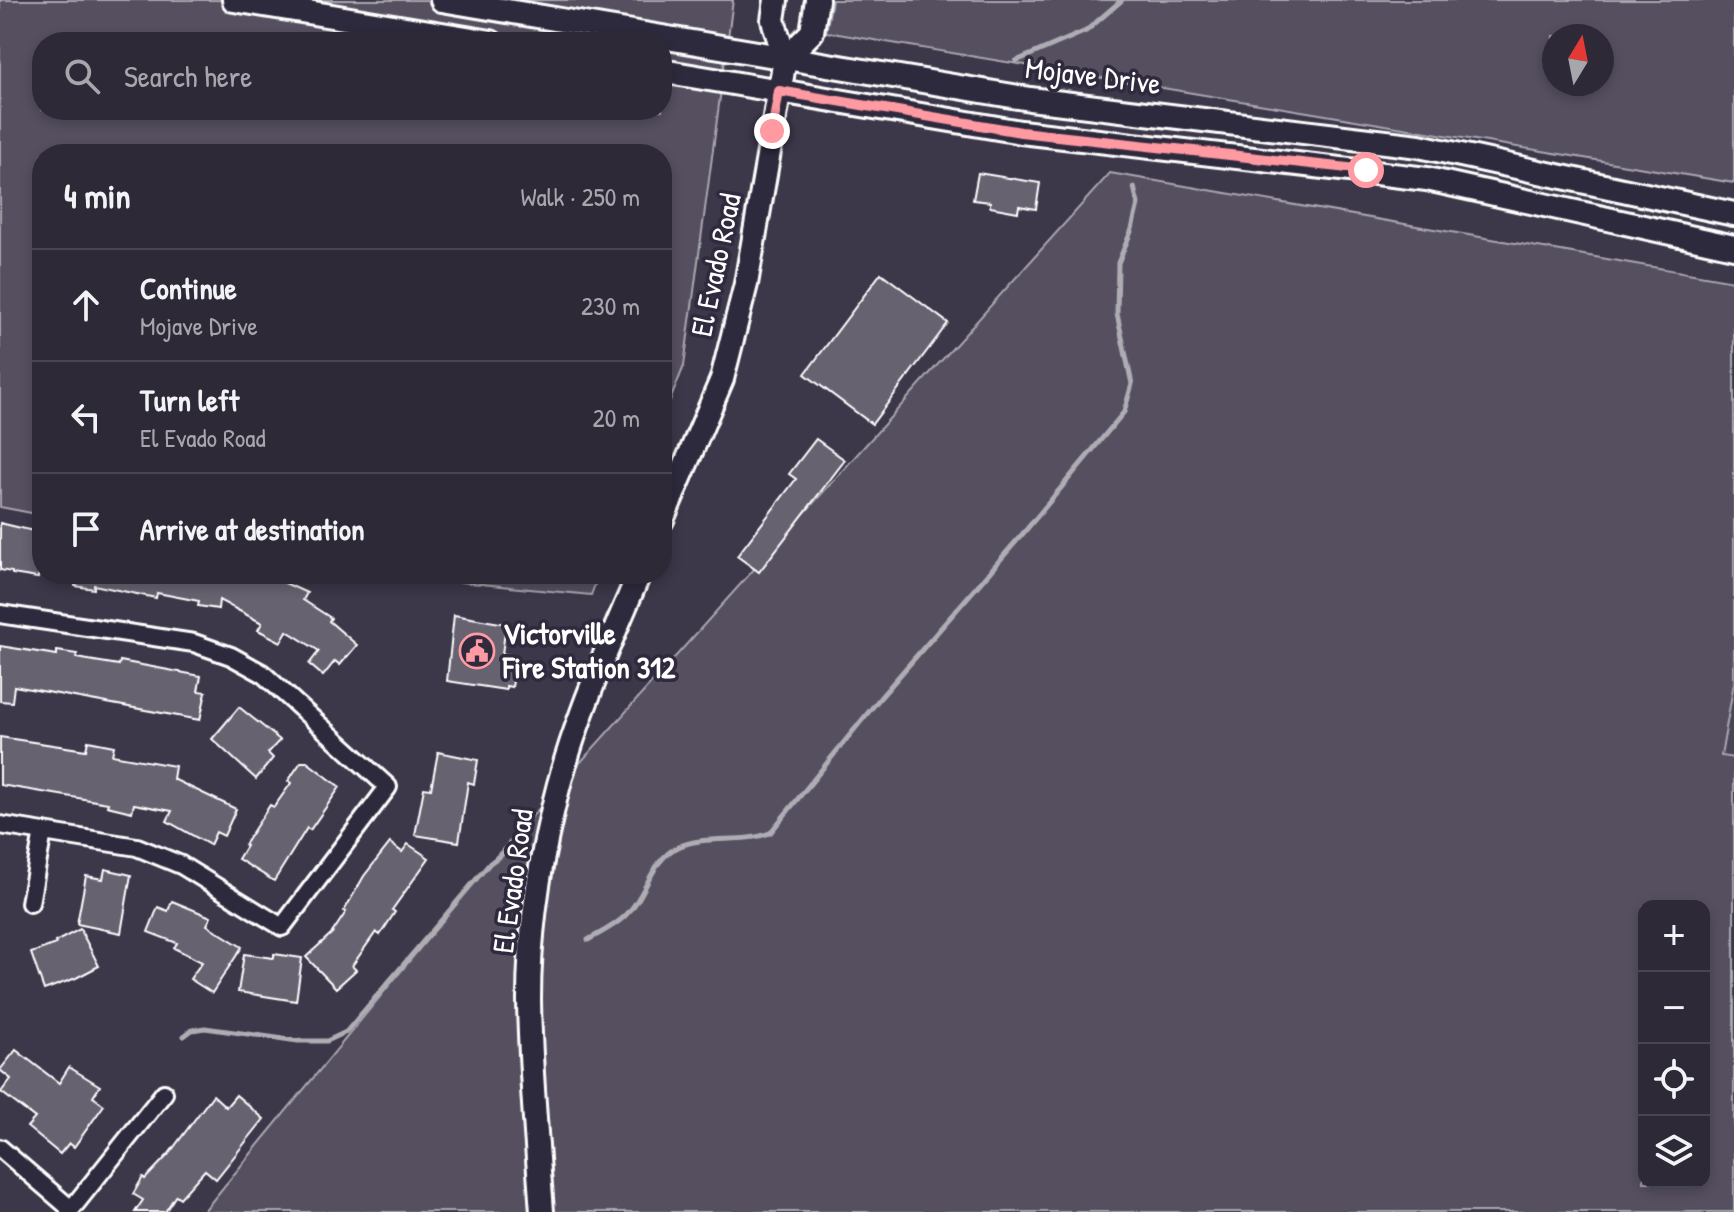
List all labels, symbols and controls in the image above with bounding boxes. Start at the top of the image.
north arrow [1542,24,1614,96]
search box [32,32,672,120]
street label: Mojave Drive [1023,47,1163,103]
icon: search [60,54,104,98]
text: Search here [124,56,252,96]
route end [754,113,790,149]
route start [1348,152,1384,188]
text: 4 min [64,173,131,219]
text: Walk · 250 m [520,179,640,214]
street label: El Evado Road [680,189,750,340]
text: Continue [140,268,237,308]
icon: ahead [64,283,108,327]
text: 230 m [581,288,640,323]
text: Mojave Drive [140,308,258,343]
text: Turn left [140,380,239,420]
icon: left [64,395,108,439]
text: 20 m [593,400,640,435]
text: El Evado Road [140,420,266,455]
icon: arrive [64,507,108,551]
text: Arrive at destination [140,509,365,549]
place label: Victorville Fire Station 312 [502,613,676,687]
public building icon: Victorville Fire Station 312 [458,632,496,670]
street label: El Evado Road [482,806,542,955]
map controls [1638,900,1710,1188]
button: + [1638,900,1710,972]
button: − [1638,972,1710,1044]
button: locate [1638,1044,1710,1116]
button: layers [1638,1116,1710,1188]

